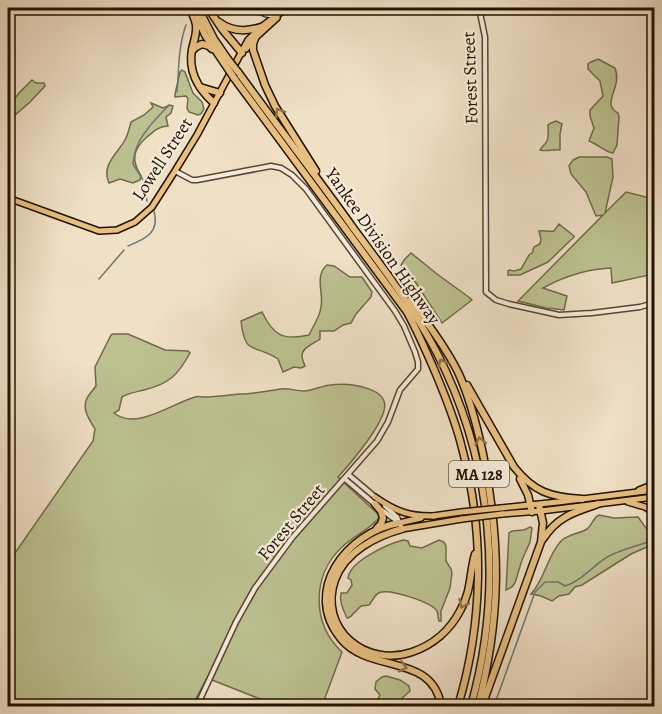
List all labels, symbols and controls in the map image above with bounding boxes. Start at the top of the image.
street label: Forest Street [456,31,484,125]
one-way arrow [275,107,286,118]
street label: Lowell Street [126,113,198,205]
street label: Yankee Division Highway [319,162,447,330]
one-way arrow [437,359,449,370]
one-way arrow [474,436,487,446]
road number: MA 128 [449,461,509,487]
street label: Forest Street [252,479,330,565]
one-way arrow [459,597,471,608]
one-way arrow [397,660,407,672]

